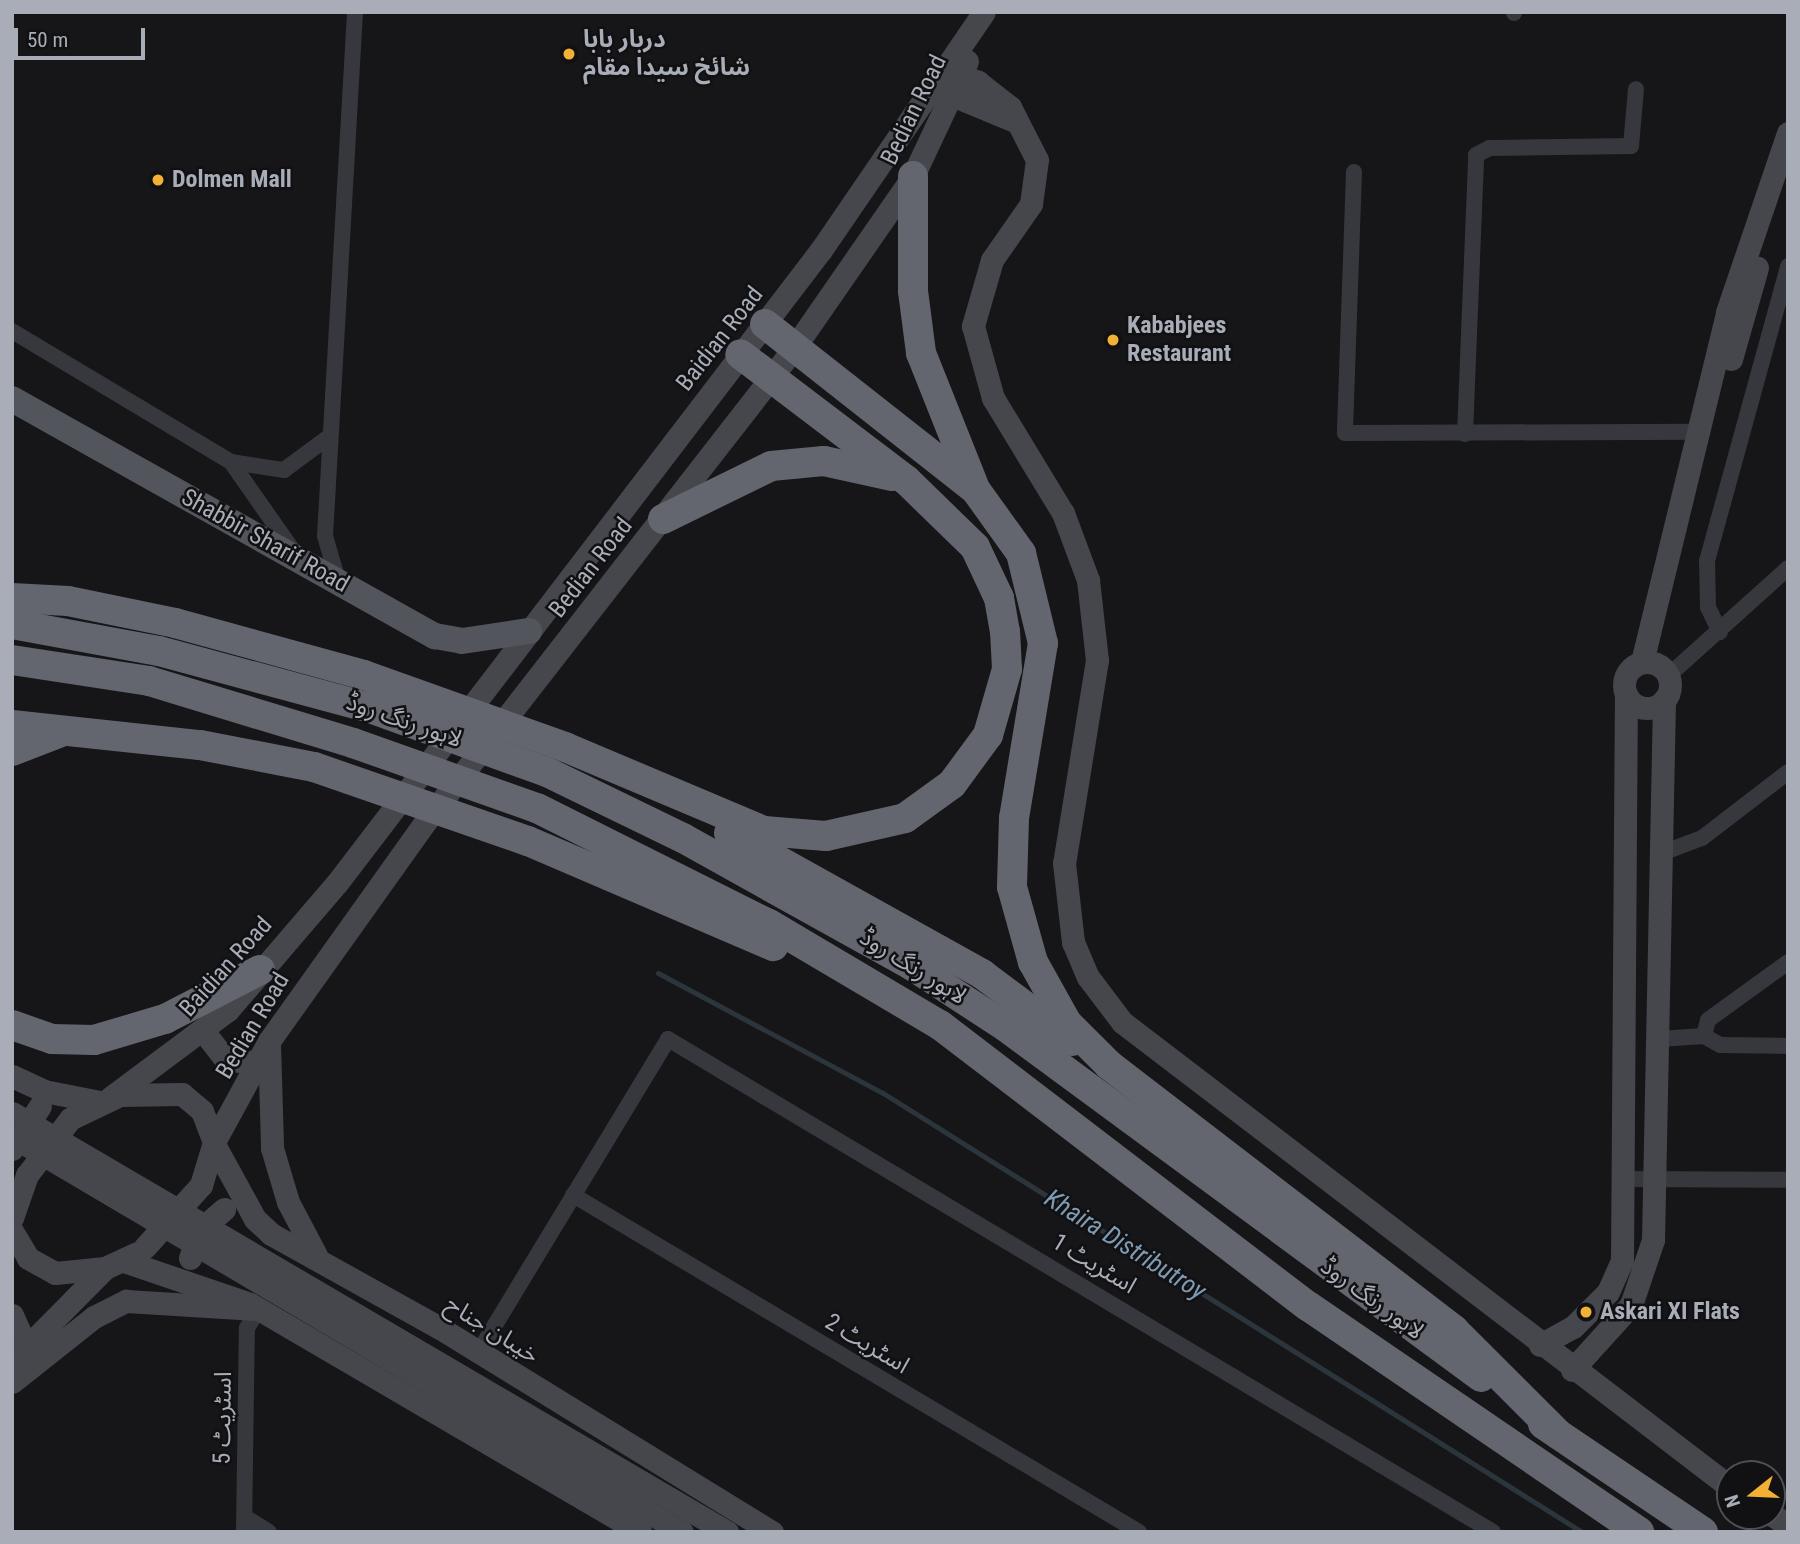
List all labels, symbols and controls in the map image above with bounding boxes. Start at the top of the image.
scale bar [18,14,149,58]
place label: دربار بابا شائخ سیدا مقام [583,26,750,82]
text: 50 m [27,28,68,52]
marker: دربار بابا شائخ سیدا مقام [561,46,577,62]
street label: Bedian Road [875,50,953,170]
place label: Dolmen Mall [172,166,292,194]
marker: Dolmen Mall [150,172,166,188]
street label: Baidian Road [670,281,770,397]
place label: Kababjees Restaurant [1127,312,1231,368]
marker: Kababjees Restaurant [1105,332,1121,348]
street label: Shabbir Sharif Road [176,483,354,599]
street label: Bedian Road [543,512,639,624]
street label: لاہور رنگ روڈ [342,688,466,754]
street label: Baidian Road [174,911,278,1023]
street label: لاہور رنگ روڈ [854,923,972,1011]
street label: Bedian Road [210,968,296,1084]
water label: Khaira Distributroy [1039,1183,1211,1307]
street label: اسٹریٹ 1 [1047,1228,1141,1300]
street label: لاہور رنگ روڈ [1315,1252,1429,1346]
street label: خیبان جناح [440,1290,544,1370]
place label: Askari XI Flats [1600,1298,1740,1326]
marker: Askari XI Flats [1578,1304,1594,1320]
street label: اسٹریٹ 2 [820,1308,914,1380]
street label: اسٹریٹ 5 [208,1371,238,1465]
north arrow [1716,1460,1786,1530]
text: N [1720,1492,1745,1510]

